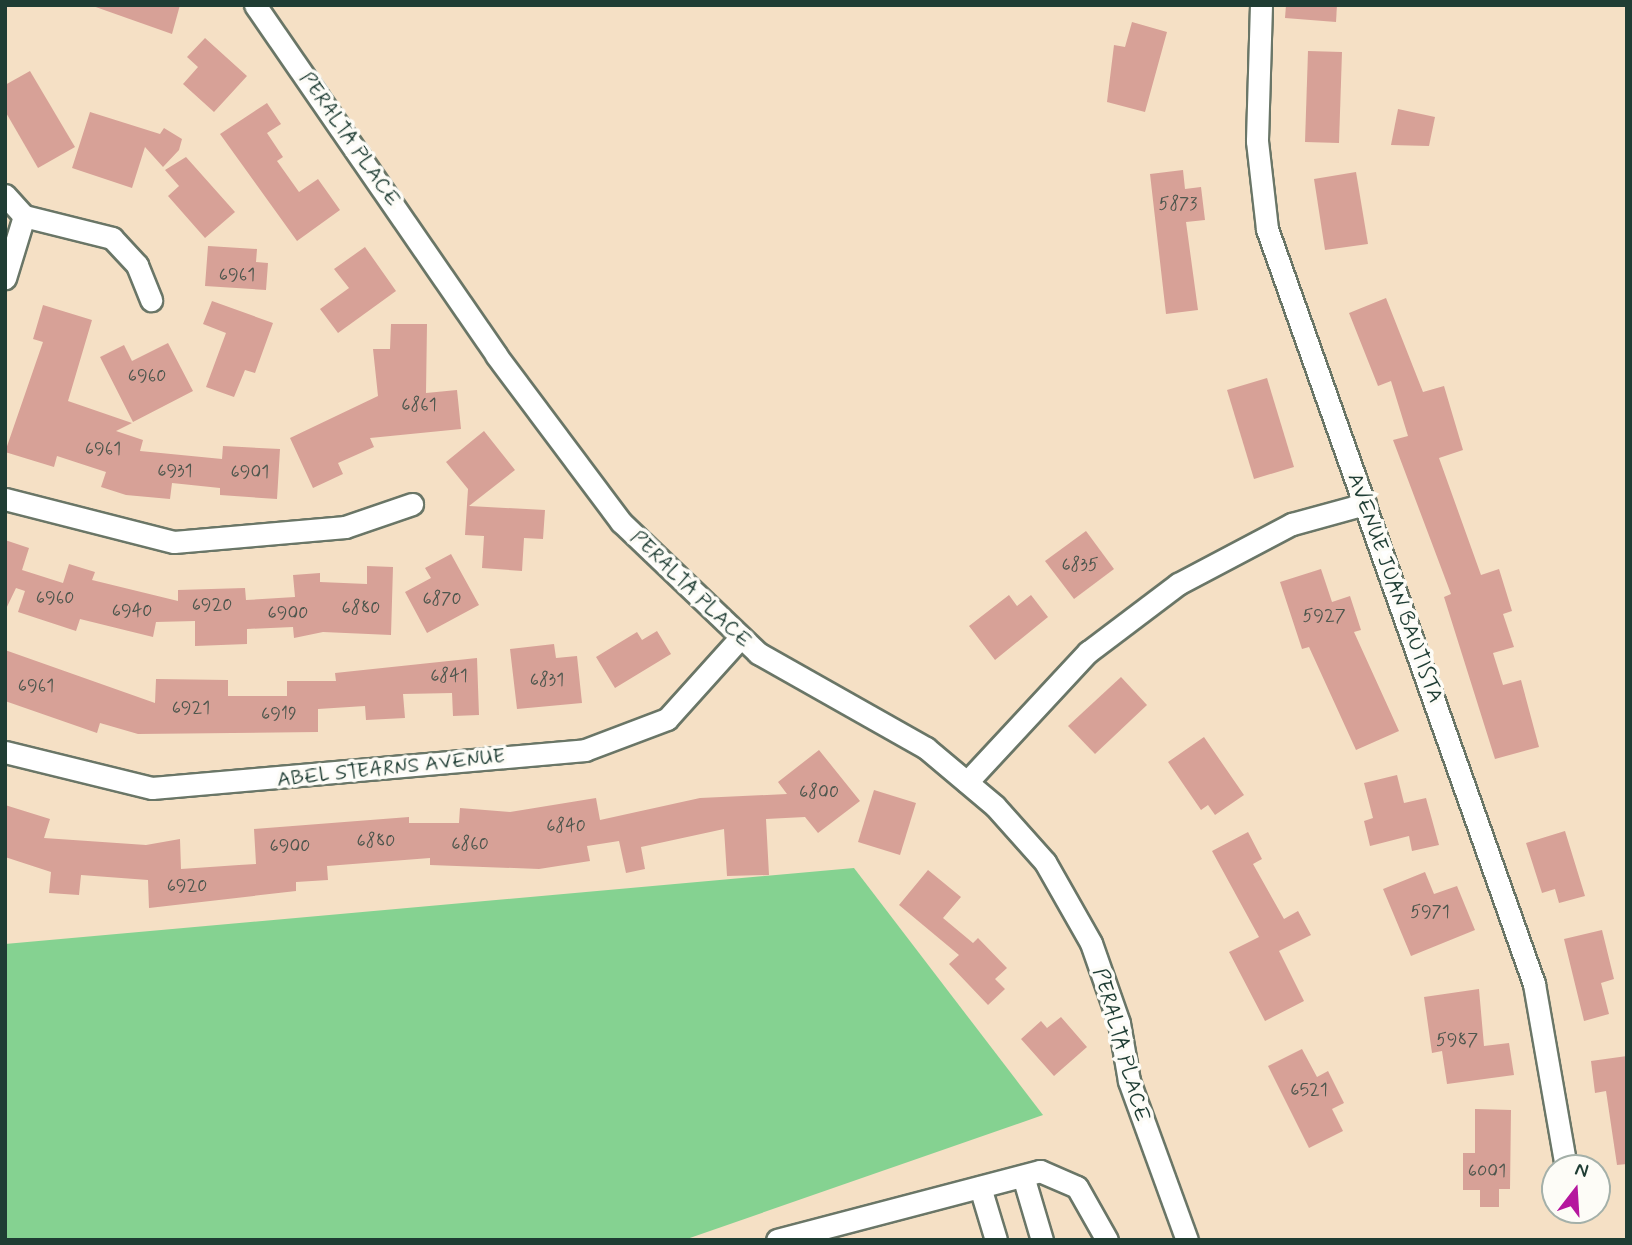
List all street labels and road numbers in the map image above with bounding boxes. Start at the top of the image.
street label: PERALTA PLACE [295,68,405,210]
street label: AVENUE JUAN BAUTISTA [1342,469,1448,707]
street label: PERALTA PLACE [626,526,756,652]
street label: ABEL STEARNS AVENUE [272,743,510,793]
street label: PERALTA PLACE [1087,967,1155,1123]

